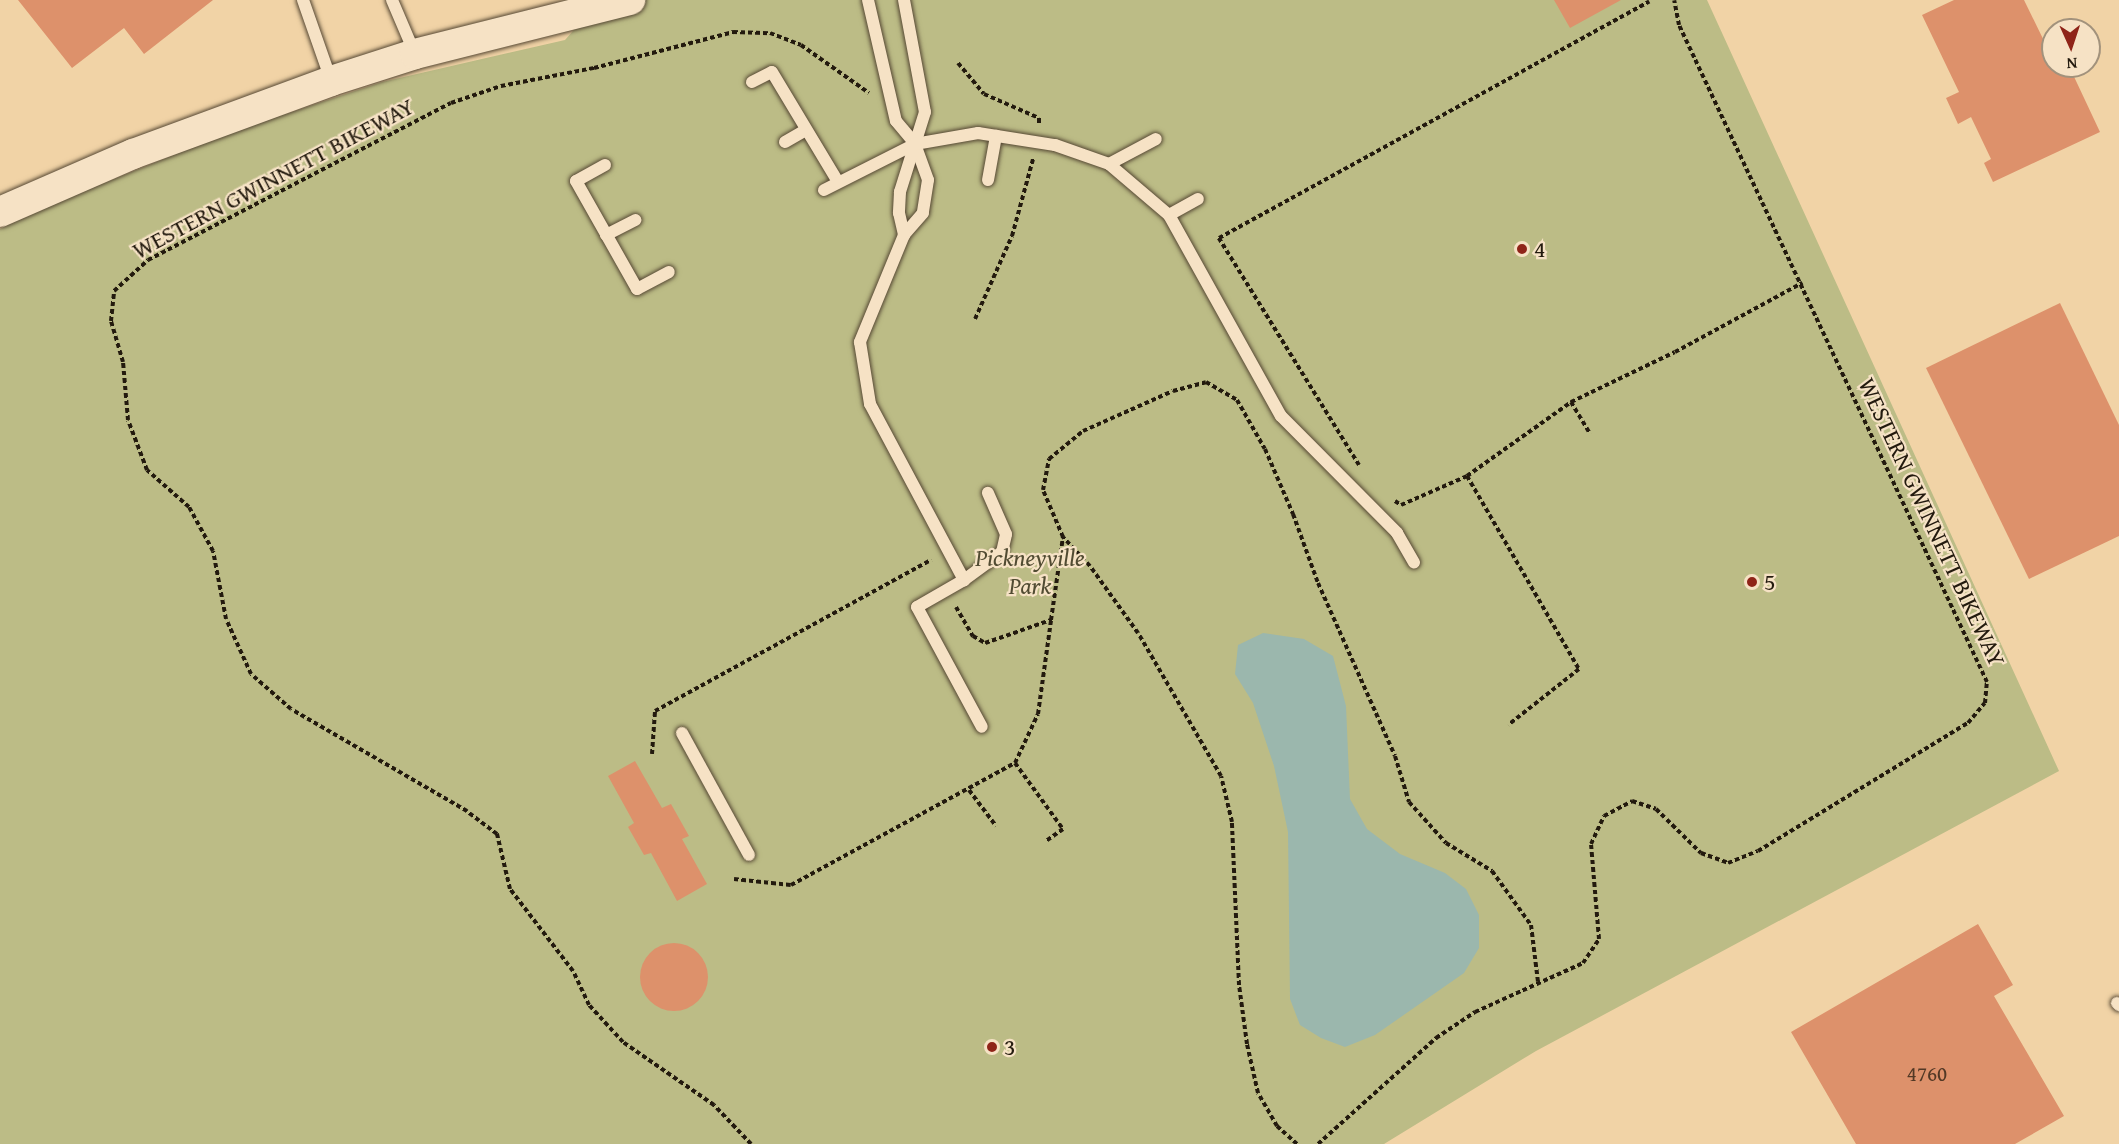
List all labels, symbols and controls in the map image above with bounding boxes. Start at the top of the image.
north arrow [2041,18,2101,78]
text: N [2066,52,2078,76]
street label: WESTERN GWINNETT BIKEWAY [127,91,419,265]
place label: 4 [1534,235,1546,263]
marker: 4 [1515,242,1529,256]
street label: WESTERN GWINNETT BIKEWAY [1852,373,2012,671]
park label: Pickneyville Park [975,544,1085,600]
place label: 5 [1764,568,1776,596]
marker: 5 [1745,575,1759,589]
place label: 3 [1004,1033,1016,1061]
marker: 3 [985,1040,999,1054]
house number: 4760 [1907,1061,1947,1087]

